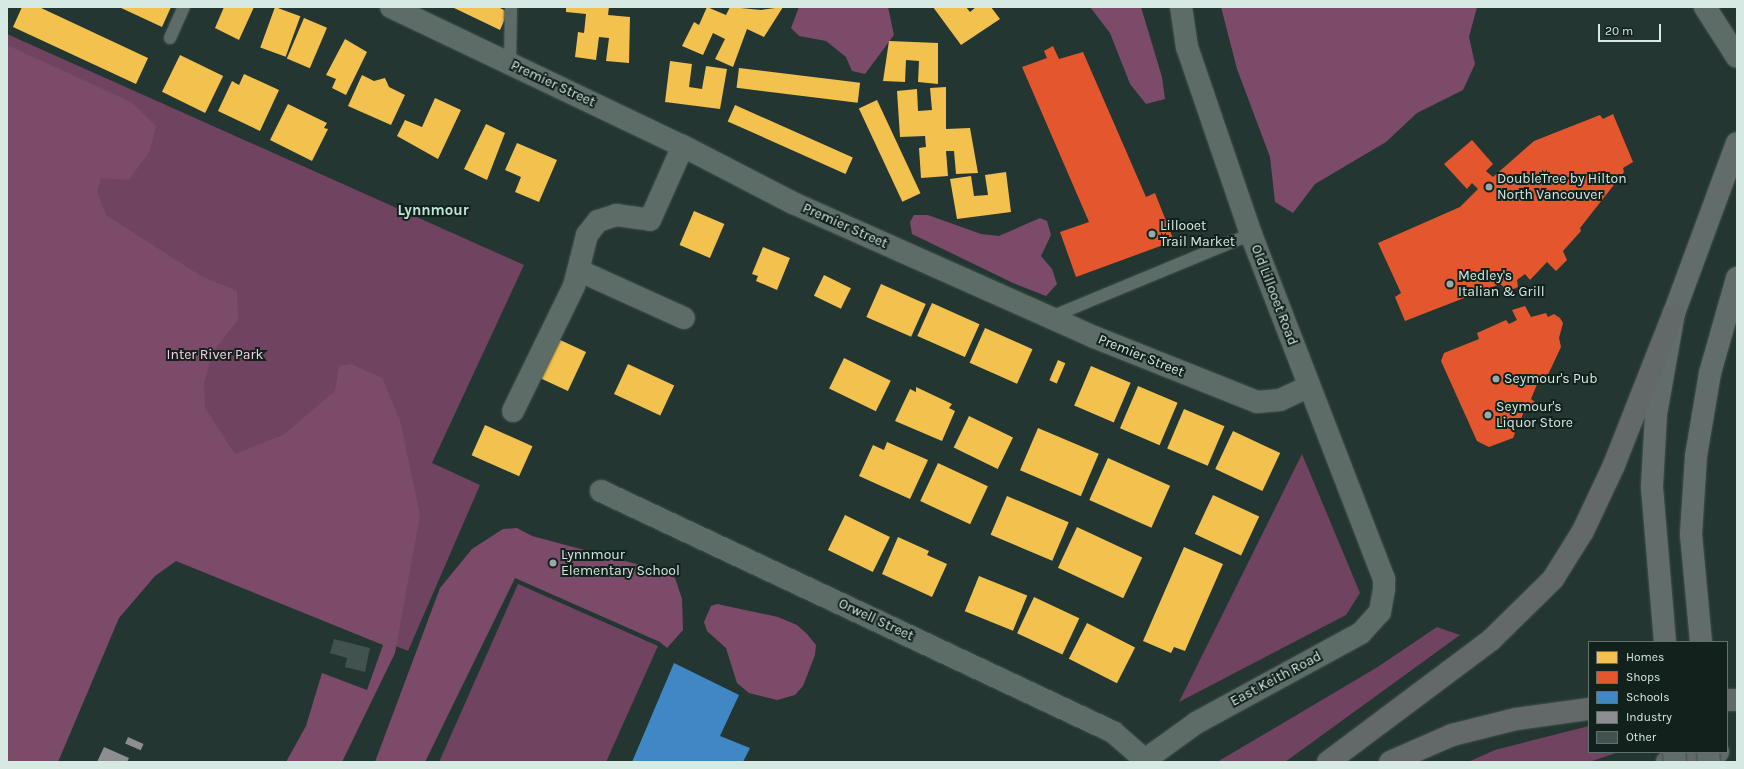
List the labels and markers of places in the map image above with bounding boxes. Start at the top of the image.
place label: DoubleTree by Hilton North Vancouver [1497,171,1627,204]
marker: DoubleTree by Hilton North Vancouver [1484,182,1494,192]
place label: Lillooet Trail Market [1160,218,1235,250]
marker: Lillooet Trail Market [1147,229,1157,239]
place label: Medley's Italian & Grill [1458,268,1545,300]
marker: Medley's Italian & Grill [1445,279,1455,289]
place label: Seymour's Pub [1504,371,1598,387]
marker: Seymour's Pub [1491,374,1501,384]
place label: Seymour's Liquor Store [1496,399,1573,432]
marker: Seymour's Liquor Store [1483,410,1493,420]
place label: Lynnmour Elementary School [561,547,680,580]
marker: Lynnmour Elementary School [548,558,558,568]

